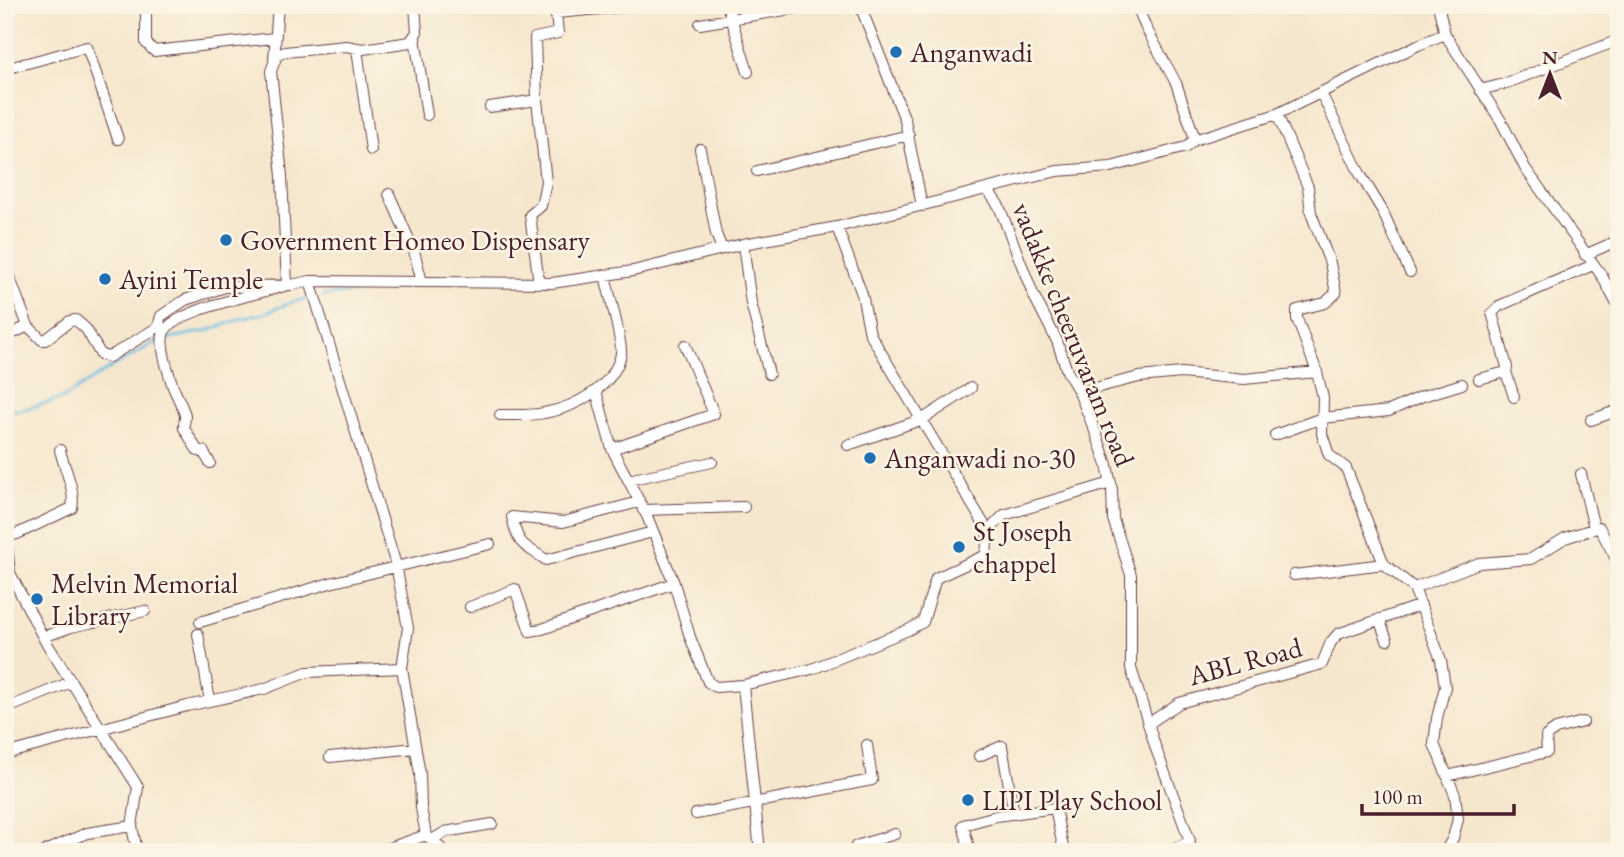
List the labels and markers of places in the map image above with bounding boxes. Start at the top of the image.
place label: Anganwadi [909,34,1033,70]
marker: Anganwadi [888,44,904,60]
place label: Government Homeo Dispensary [240,222,591,258]
marker: Government Homeo Dispensary [218,232,234,248]
place label: Ayini Temple [118,261,263,297]
marker: Ayini Temple [97,271,113,287]
place label: Anganwadi no-30 [883,440,1075,476]
marker: Anganwadi no-30 [862,450,878,466]
place label: St Joseph chappel [973,513,1072,581]
marker: St Joseph chappel [951,539,967,555]
place label: Melvin Memorial Library [51,565,238,633]
marker: Melvin Memorial Library [29,591,45,607]
place label: LIPI Play School [982,782,1163,818]
marker: LIPI Play School [960,792,976,808]

